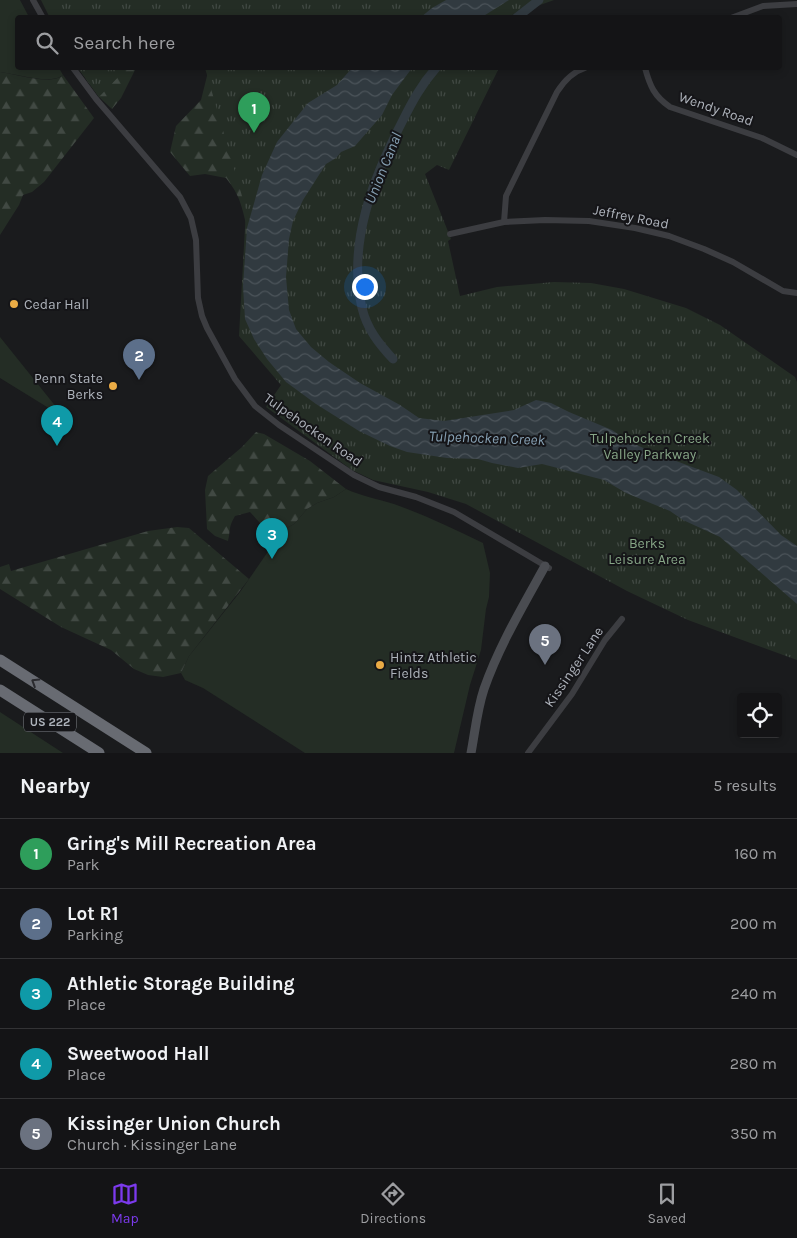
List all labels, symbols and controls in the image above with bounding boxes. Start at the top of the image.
search box [15,15,782,70]
icon: search [33,29,61,57]
text: Search here [73,32,175,54]
street label: Wendy Road [676,88,756,130]
pin: 1 [238,92,270,133]
water label: Union Canal [361,130,405,206]
street label: Jeffrey Road [592,201,670,233]
your location [352,274,378,300]
place label: Cedar Hall [24,296,89,313]
marker: Cedar Hall [8,298,20,310]
pin: 2 [123,339,155,380]
place label: Penn State Berks [34,370,103,403]
marker: Penn State Berks [107,380,119,392]
street label: Tulpehocken Road [261,390,365,470]
pin: 4 [41,405,73,446]
water label: Tulpehocken Creek [429,427,546,449]
park label: Tulpehocken Creek Valley Parkway [590,430,710,463]
pin: 3 [256,518,288,559]
park label: Berks Leisure Area [608,535,686,568]
pin: 5 [529,624,561,665]
street label: Kissinger Lane [541,624,607,710]
place label: Hintz Athletic Fields [390,649,477,682]
marker: Hintz Athletic Fields [374,659,386,671]
one-way arrow [32,679,41,689]
map controls [737,693,782,738]
button: locate [737,693,782,738]
road number: US 222 [24,712,76,732]
text: Nearby [20,774,90,798]
text: 5 results [713,776,777,795]
text: Gring's Mill Recreation Area [67,833,317,855]
text: 1 [33,844,39,863]
text: 160 m [734,844,777,863]
text: Park [67,855,99,874]
text: Lot R1 [67,903,118,925]
text: 2 [31,914,41,933]
text: 200 m [730,914,777,933]
text: Parking [67,925,123,944]
text: Athletic Storage Building [67,973,295,995]
text: 3 [31,984,41,1003]
text: 240 m [731,984,777,1003]
text: Place [67,995,106,1014]
text: Sweetwood Hall [67,1043,210,1065]
text: 4 [31,1054,41,1073]
text: 280 m [730,1054,777,1073]
text: Place [67,1065,106,1084]
text: Kissinger Union Church [67,1113,281,1135]
text: 5 [31,1124,41,1143]
text: 350 m [730,1124,777,1143]
text: Church · Kissinger Lane [67,1135,237,1154]
tab: Map [111,1180,139,1227]
tab: Directions [360,1180,426,1227]
tab: Saved [648,1180,686,1227]

